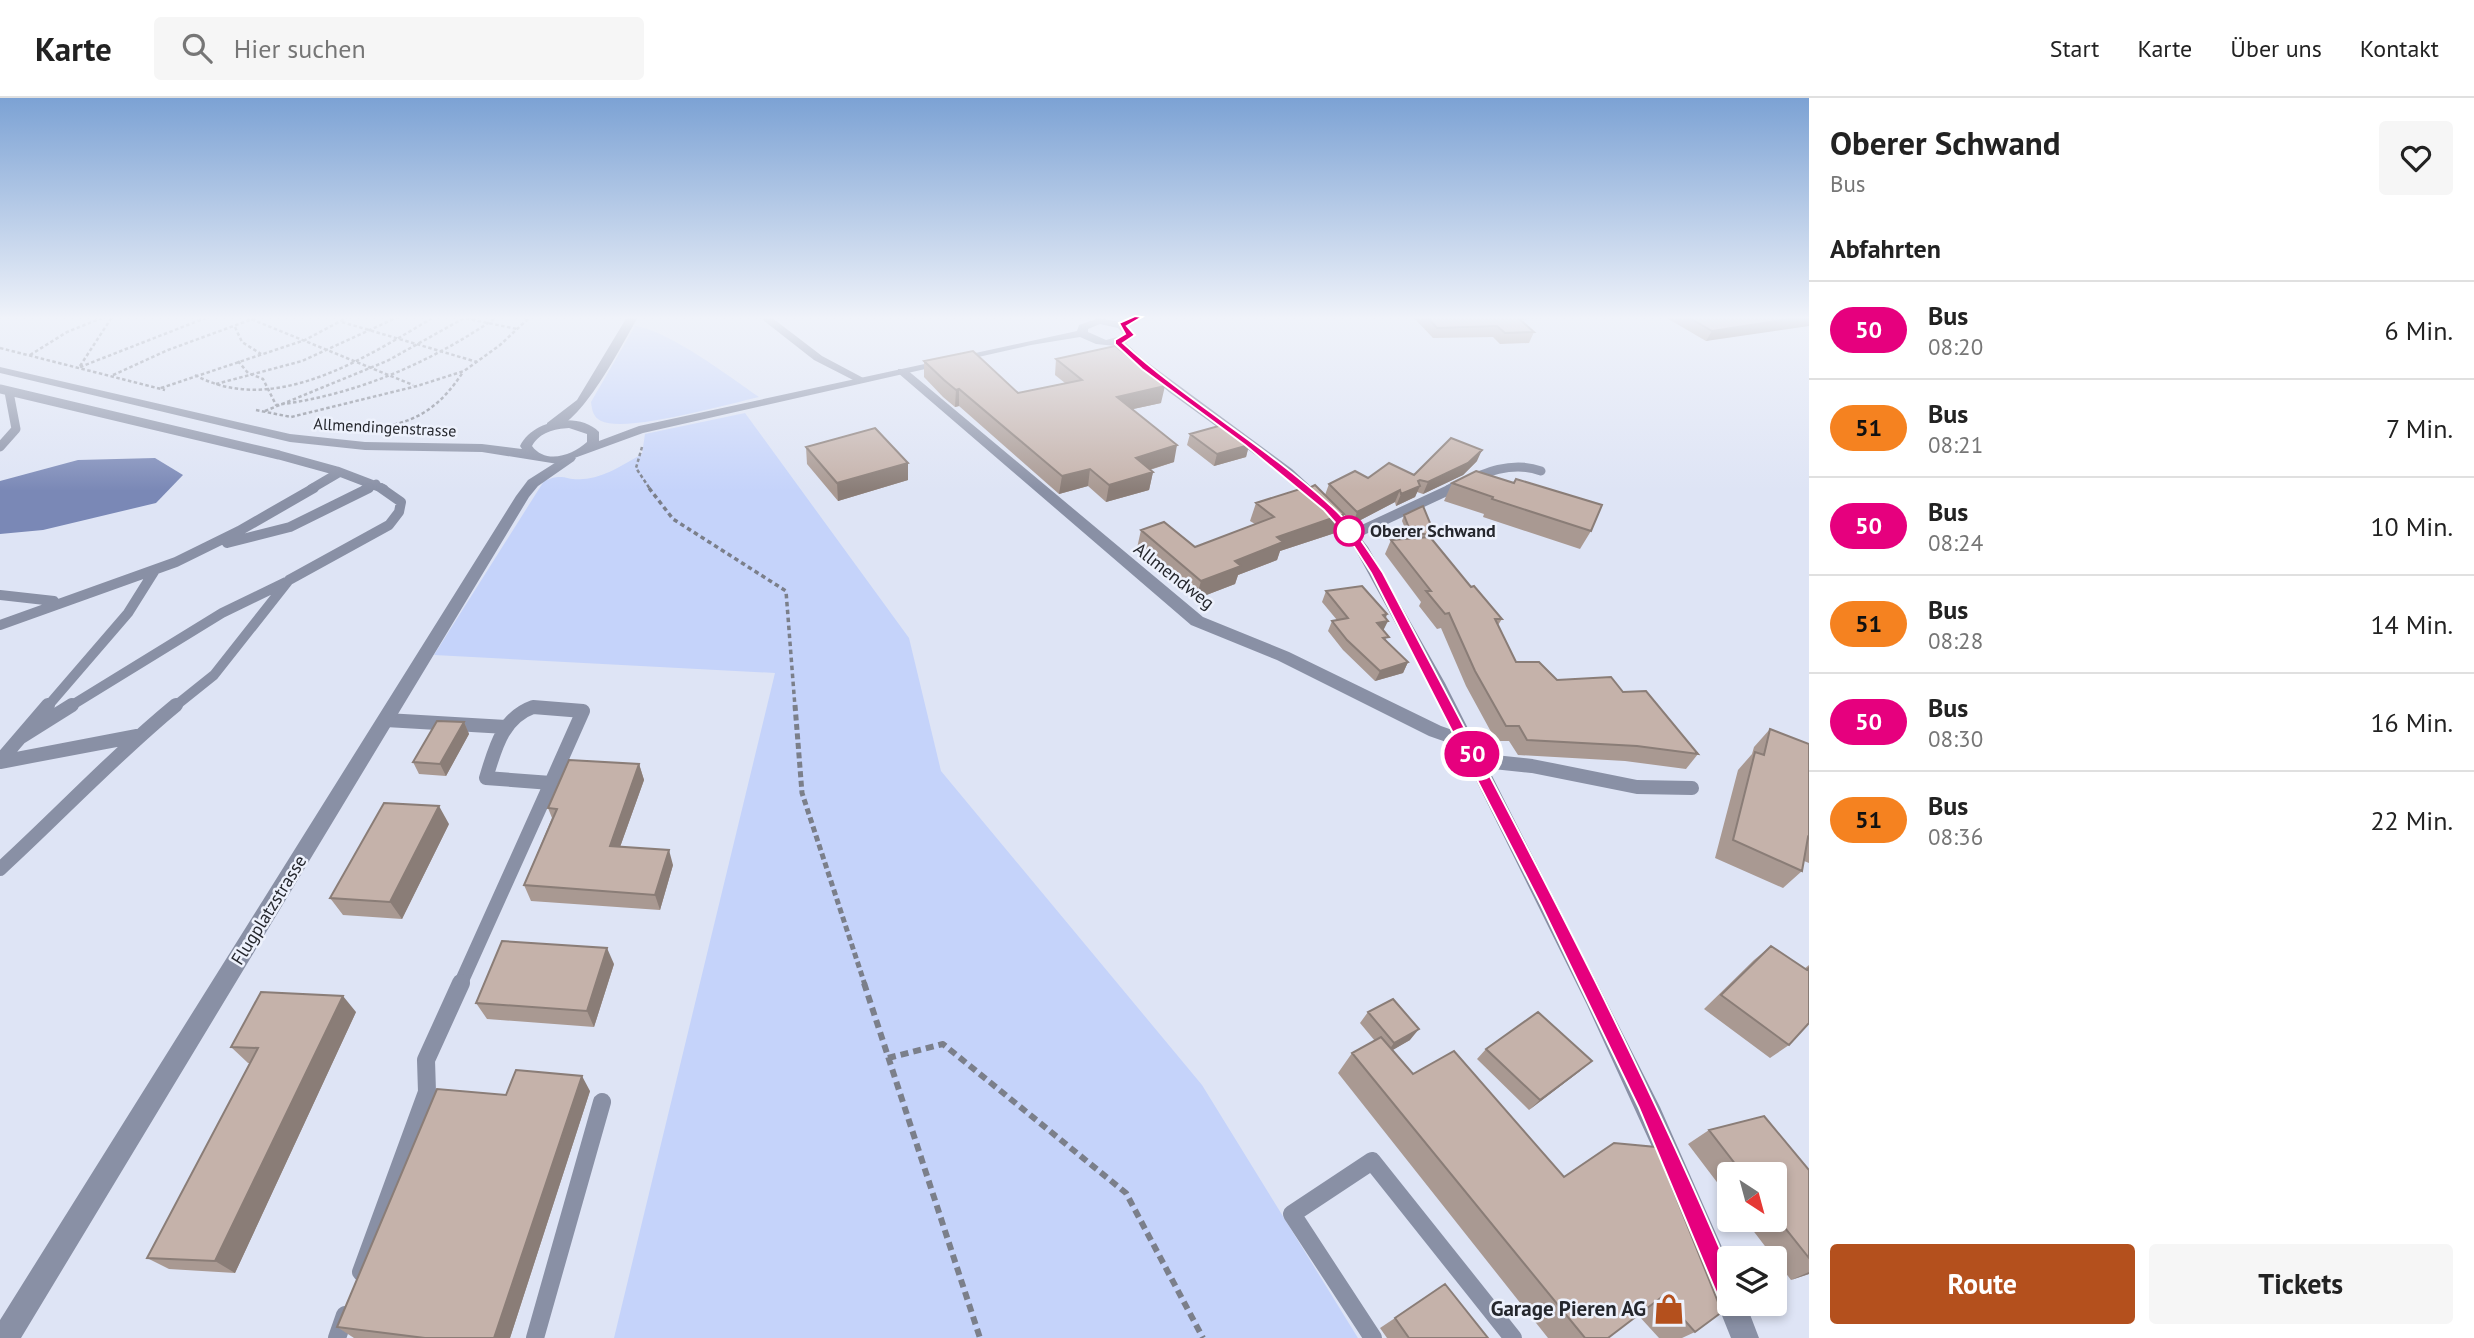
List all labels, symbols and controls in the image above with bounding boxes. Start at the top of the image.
search box [154,17,644,80]
text: Karte [35,27,112,70]
icon: search [178,29,216,67]
text: Hier suchen [234,32,366,65]
text: Start [2050,33,2099,64]
text: Karte [2137,33,2192,64]
text: Über uns [2230,33,2322,64]
text: Kontakt [2360,33,2439,64]
text: Oberer Schwand [1830,121,2061,164]
button: heart [2379,121,2453,195]
text: Bus [1830,169,1866,198]
text: Abfahrten [1830,232,1941,265]
text: Bus [1928,299,1968,332]
text: 50 [1855,314,1882,345]
text: 6 Min. [2385,314,2453,347]
text: 08:20 [1928,332,1983,361]
text: Bus [1928,397,1968,430]
text: 51 [1855,412,1882,443]
text: 7 Min. [2386,412,2453,445]
street label: Allmendingenstrasse [313,413,457,441]
text: 08:21 [1928,430,1983,459]
text: Bus [1928,495,1968,528]
text: 50 [1855,510,1882,541]
text: 10 Min. [2370,510,2453,543]
marker: Oberer Schwand [1334,516,1364,546]
place label: Oberer Schwand [1370,519,1496,542]
text: 08:24 [1928,528,1983,557]
street label: Allmendweg [1129,537,1219,614]
text: Bus [1928,593,1968,626]
text: 51 [1855,608,1882,639]
text: 14 Min. [2370,608,2453,641]
text: 08:28 [1928,626,1983,655]
text: Bus [1928,691,1968,724]
text: 50 [1855,706,1882,737]
text: 16 Min. [2370,706,2453,739]
text: 08:30 [1928,724,1983,753]
line badge: 50 [1440,731,1504,777]
text: 50 [1458,738,1486,769]
text: Bus [1928,789,1968,822]
text: 51 [1855,804,1882,835]
text: 22 Min. [2370,804,2453,837]
text: 08:36 [1928,822,1983,851]
street label: Flugplatzstrasse [226,851,311,969]
north arrow [1717,1162,1787,1232]
map controls [1717,1162,1787,1316]
button: Route [1830,1244,2135,1324]
button: Tickets [2149,1244,2453,1324]
button: layers [1717,1246,1787,1316]
shop icon: Garage Pieren AG [1652,1292,1686,1326]
place label: Garage Pieren AG [1491,1295,1646,1322]

